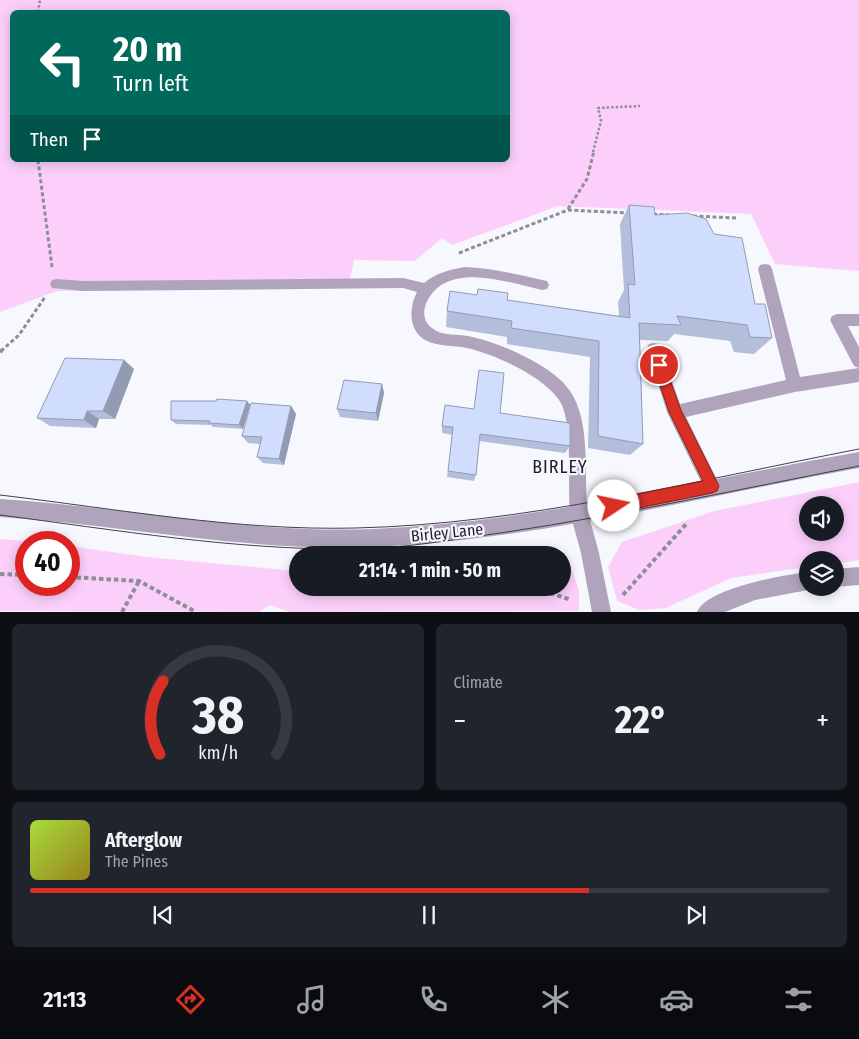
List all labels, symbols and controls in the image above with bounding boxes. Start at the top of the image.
text: 20 m [113,28,182,70]
icon: left [30,30,95,95]
text: Turn left [113,70,189,97]
icon: arrive [78,125,106,153]
text: Then [30,128,68,151]
pin [638,344,680,386]
icon: arrive [645,351,673,379]
district label: BIRLEY [532,456,588,478]
position arrow [587,479,639,531]
map controls [799,496,844,596]
button: sound [799,496,844,541]
street label: Birley Lane [410,519,484,546]
speed limit sign: 40 [15,531,80,596]
button: layers [799,551,844,596]
text: 21:14 · 1 min · 50 m [359,559,501,582]
text: Climate [454,673,503,692]
text: 38 [191,684,244,747]
text: 22° [615,697,668,743]
text: − [454,704,466,737]
text: + [816,704,829,737]
text: km/h [198,742,238,764]
text: Afterglow [105,829,182,852]
text: The Pines [105,852,168,871]
icon: previous [149,901,177,929]
icon: pause [415,901,443,929]
icon: next [682,901,710,929]
icon: directions [173,982,208,1017]
icon: music [294,982,329,1017]
icon: phone [416,982,451,1017]
icon: climate [538,982,573,1017]
icon: car [659,982,694,1017]
icon: filters [781,982,816,1017]
text: 21:13 [43,986,86,1013]

